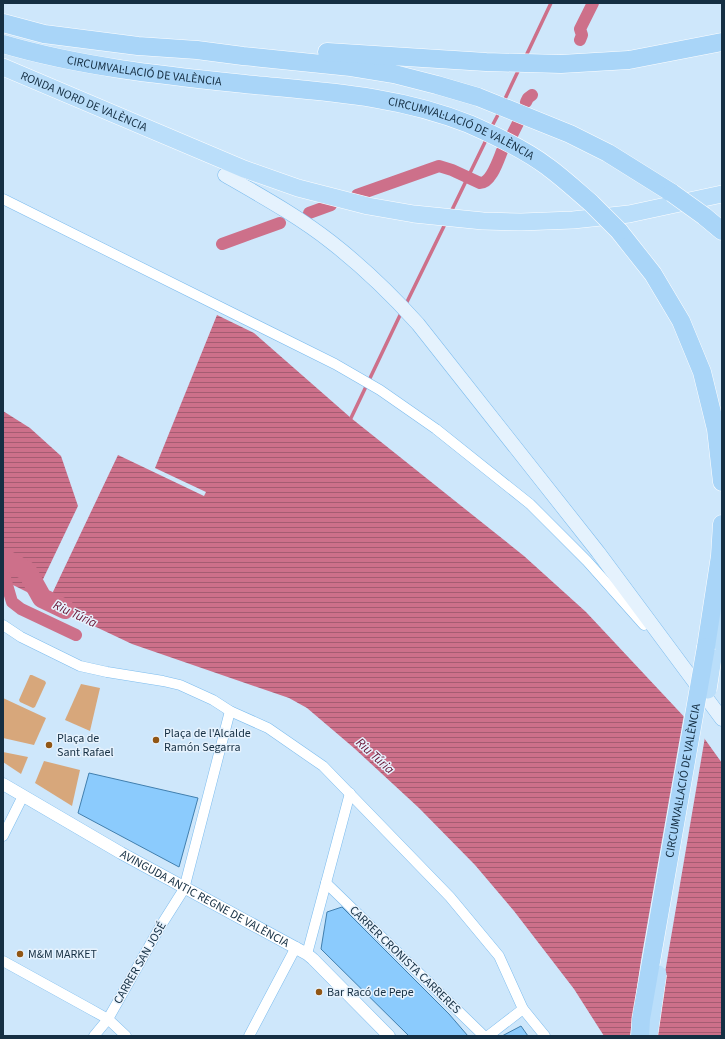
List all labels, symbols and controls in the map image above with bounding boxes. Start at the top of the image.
street label: CIRCUMVAL·LACIÓ DE VALÈNCIA [65,51,223,90]
street label: RONDA NORD DE VALÈNCIA [18,67,151,136]
street label: CIRCUMVAL·LACIÓ DE VALÈNCIA [387,92,538,164]
water label: Riu Túria [50,596,100,632]
street label: CIRCUMVAL·LACIÓ DE VALÈNCIA [661,702,705,859]
place label: Plaça de l'Alcalde Ramón Segarra [164,725,251,756]
place label: Plaça de Sant Rafael [57,730,114,761]
water label: Riu Túria [352,734,398,778]
marker: Plaça de l'Alcalde Ramón Segarra [151,735,161,745]
marker: Plaça de Sant Rafael [44,740,54,750]
street label: AVINGUDA ANTIC REGNE DE VALÈNCIA [117,846,293,952]
street label: CARRER CRONISTA CARRERES [345,902,465,1018]
street label: CARRER SAN JOSÉ [110,919,170,1007]
place label: M&M MARKET [28,946,97,963]
marker: M&M MARKET [15,949,25,959]
place label: Bar Racó de Pepe [327,984,414,1001]
marker: Bar Racó de Pepe [314,987,324,997]

